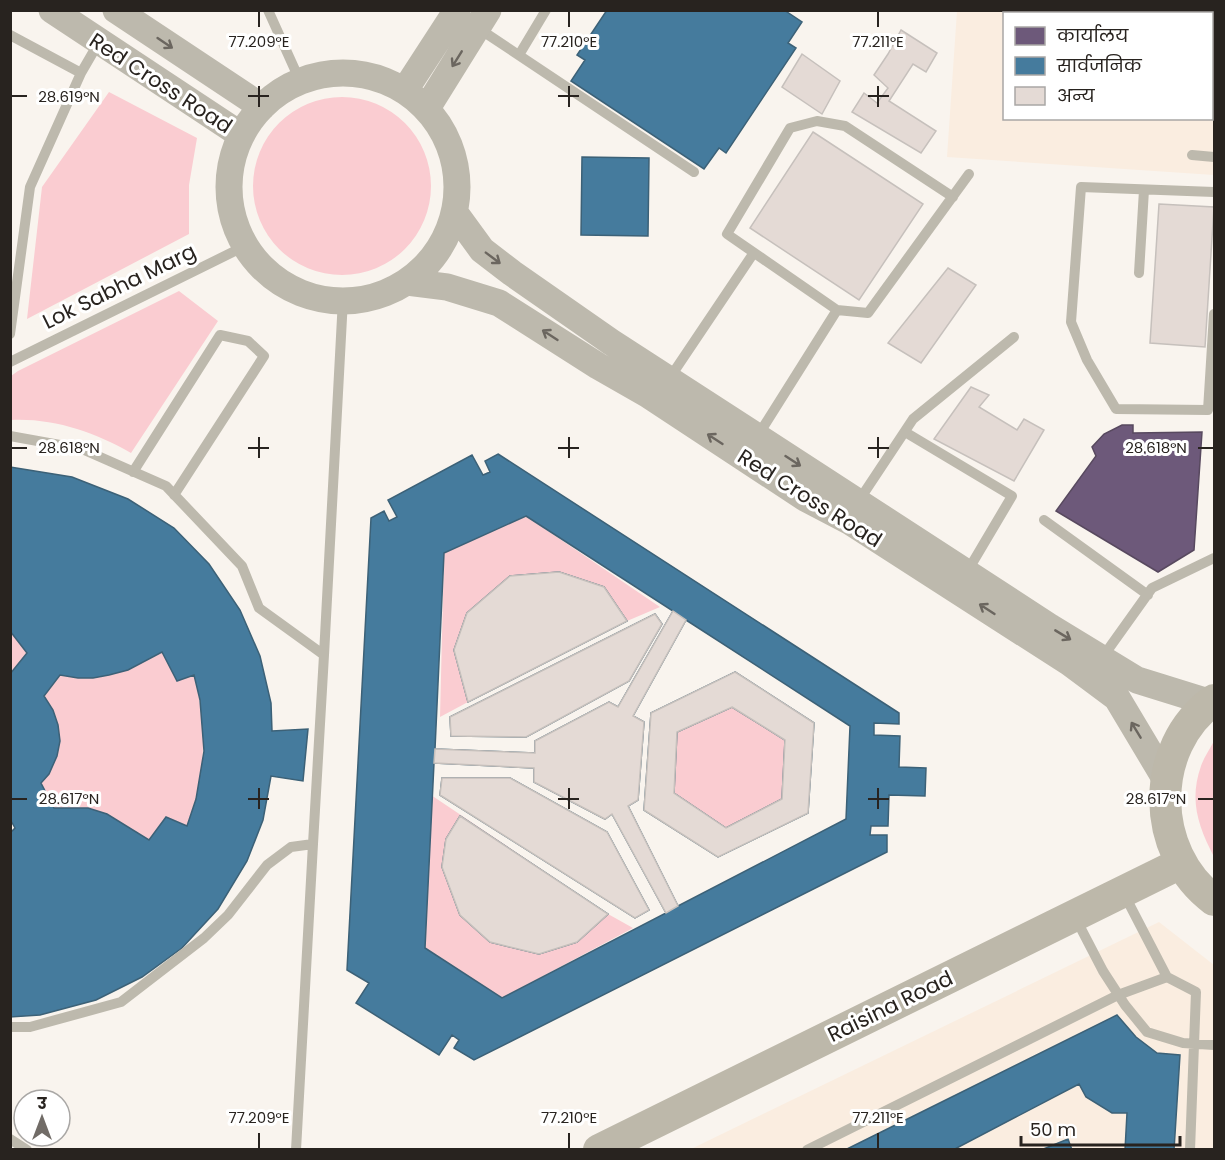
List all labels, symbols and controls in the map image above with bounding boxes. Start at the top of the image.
legend [1003,12,1213,120]
text: कार्यालय [1056,23,1129,48]
street label: Red Cross Road [84,26,238,140]
text: 77.209°E [229,31,289,52]
text: 77.210°E [541,31,597,52]
text: 77.211°E [852,31,904,52]
one-way arrow [156,37,173,49]
one-way arrow [451,51,464,68]
text: सार्वजनिक [1056,53,1143,78]
text: अन्य [1057,83,1095,108]
text: 28.619°N [38,86,100,107]
street label: Lok Sabha Marg [38,236,200,336]
one-way arrow [484,251,500,264]
one-way arrow [542,329,559,341]
one-way arrow [707,432,724,444]
text: 28.618°N [38,437,100,458]
text: 28.618°N [1125,437,1187,458]
street label: Red Cross Road [732,442,888,554]
one-way arrow [785,454,802,467]
one-way arrow [978,603,995,616]
one-way arrow [1054,629,1071,641]
one-way arrow [1130,722,1142,739]
text: 28.617°N [39,788,99,809]
text: 28.617°N [1126,788,1186,809]
street label: Raisina Road [822,963,958,1049]
north arrow [12,1088,72,1148]
text: उ [36,1092,47,1115]
text: 77.209°E [229,1107,289,1128]
text: 77.210°E [541,1107,597,1128]
text: 77.211°E [852,1107,904,1128]
scale bar [1021,1109,1180,1147]
text: 50 m [1030,1117,1076,1142]

